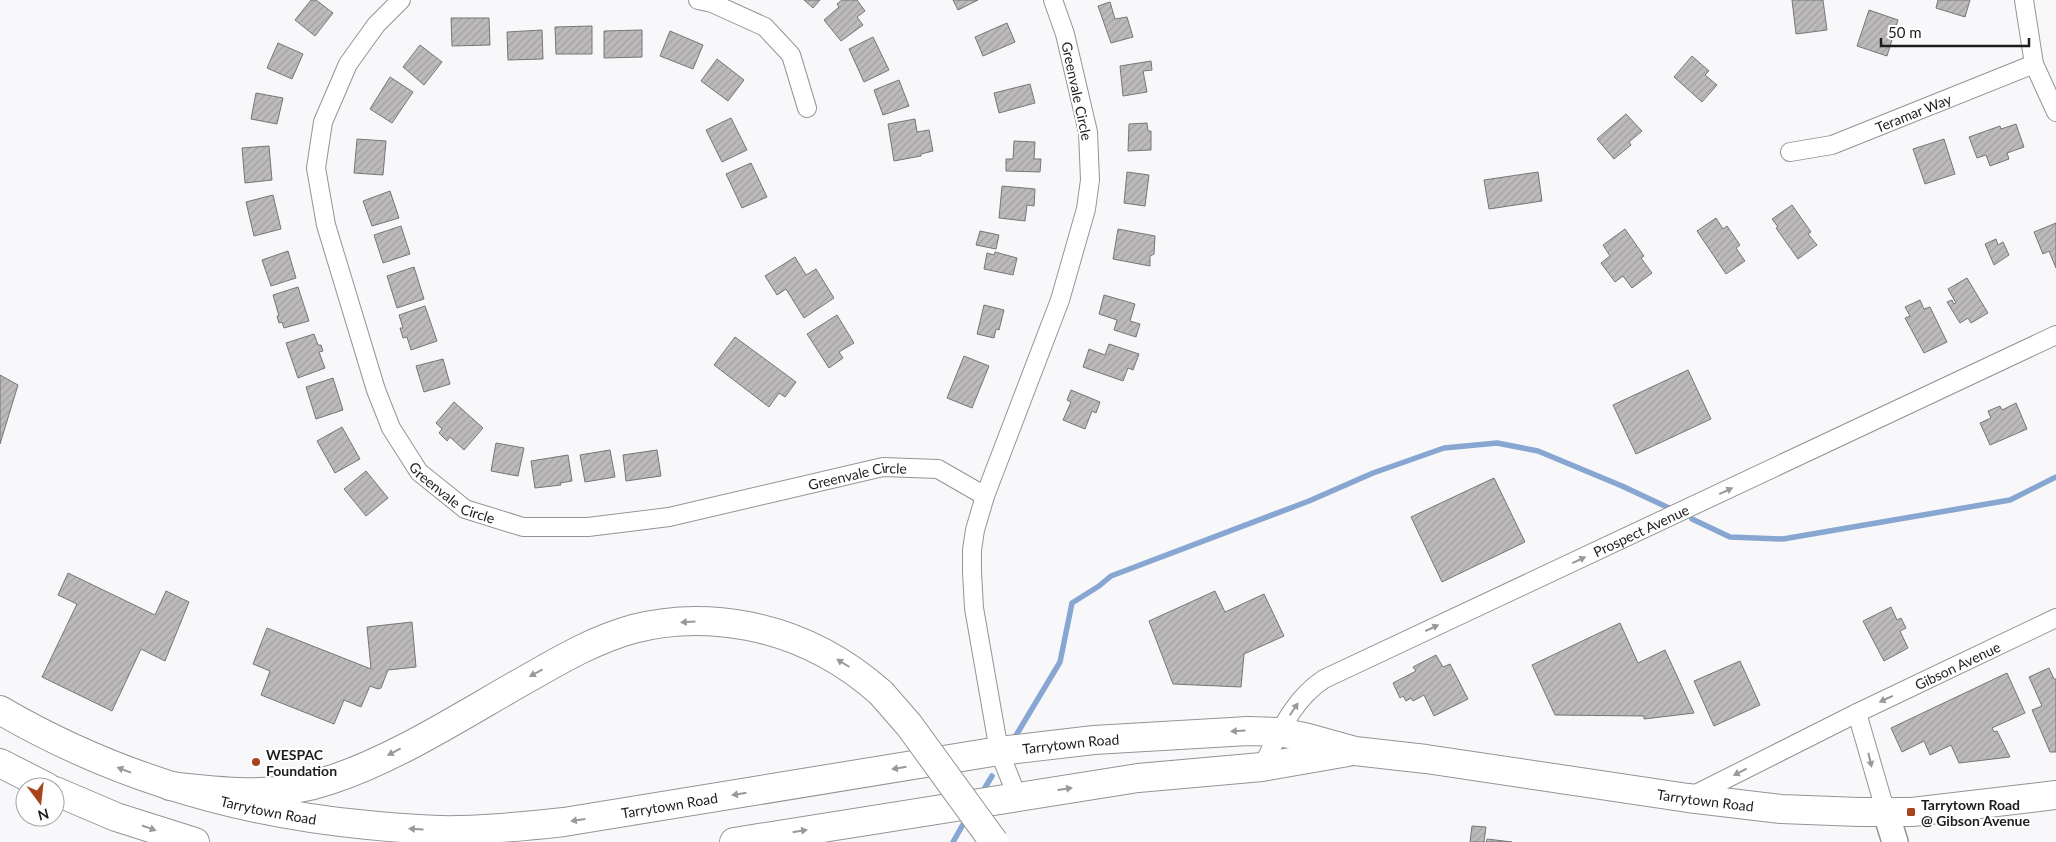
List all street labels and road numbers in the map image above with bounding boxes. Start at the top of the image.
street label: Greenvale Circle [1058,40,1096,142]
street label: Teramar Way [1873,89,1954,135]
street label: Greenvale Circle [406,458,497,526]
street label: Greenvale Circle [806,458,907,493]
street label: Prospect Avenue [1590,500,1691,560]
street label: Gibson Avenue [1912,638,2003,693]
street label: Tarrytown Road [1021,730,1120,757]
street label: Tarrytown Road [1656,785,1755,814]
street label: Tarrytown Road [620,789,719,821]
street label: Tarrytown Road [219,792,318,827]

